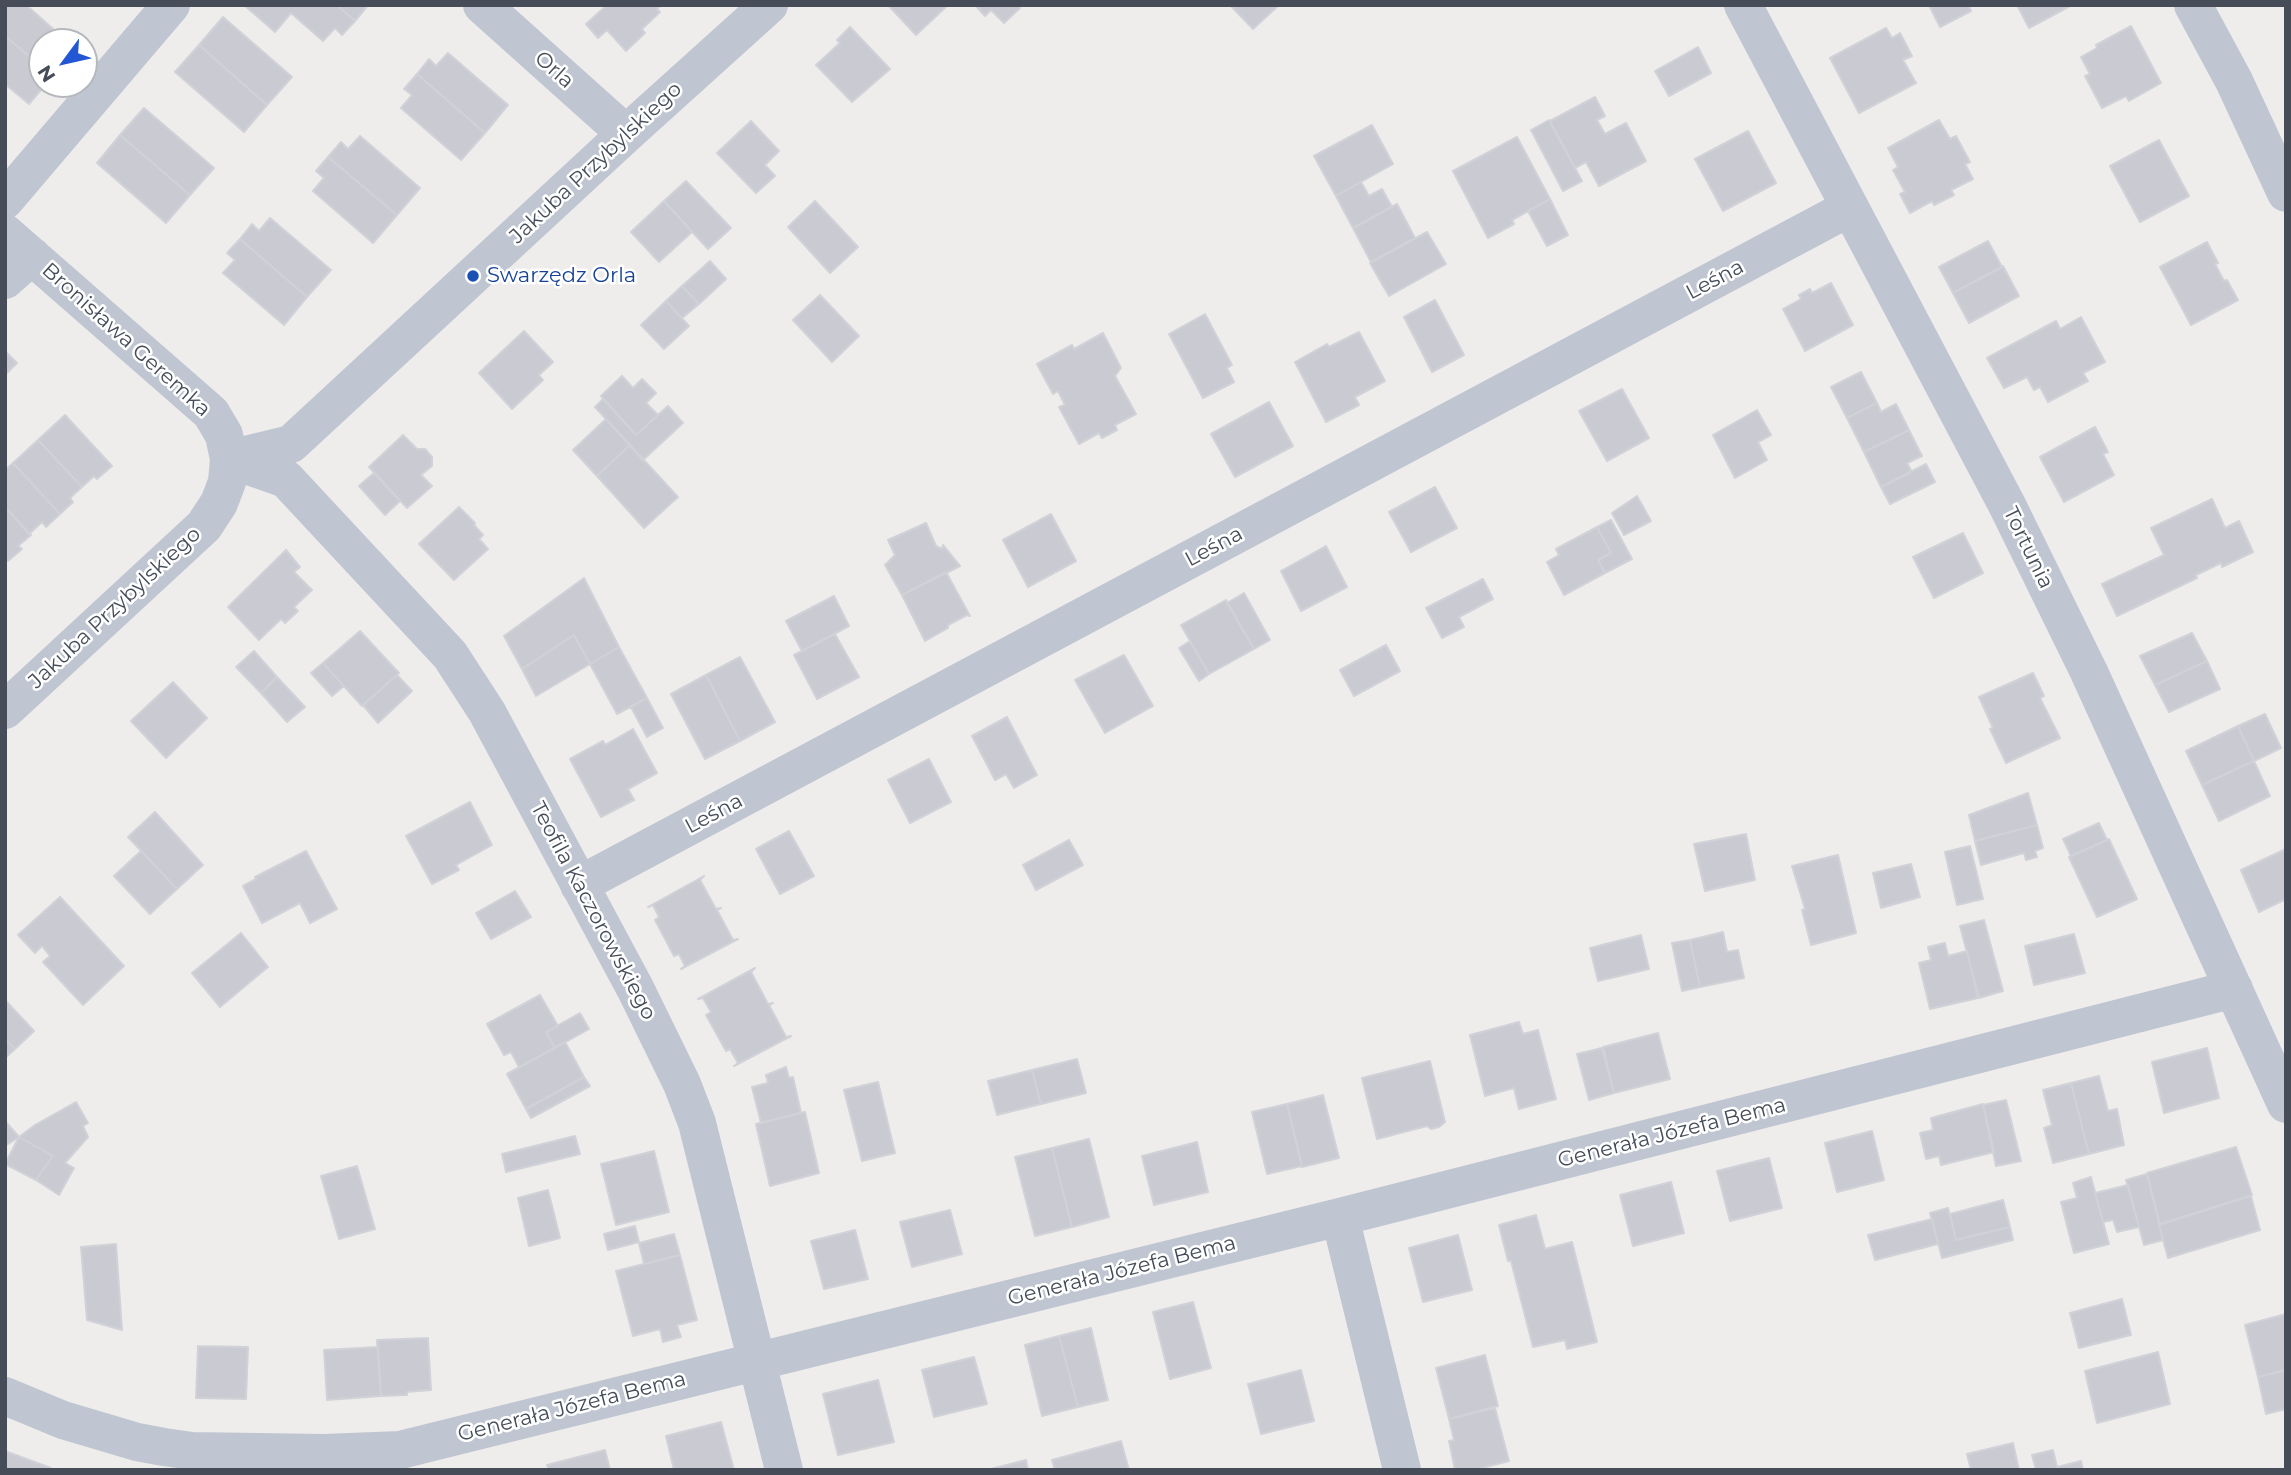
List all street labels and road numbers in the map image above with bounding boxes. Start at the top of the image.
street label: Orla [529,46,579,94]
street label: Jakuba Przybylskiego [505,77,687,249]
street label: Leśna [1682,254,1748,306]
street label: Bronisława Geremka [37,258,215,422]
street label: Tortunia [1997,503,2059,593]
street label: Leśna [1181,521,1247,573]
street label: Jakuba Przybylskiego [24,522,206,694]
street label: Leśna [681,788,747,840]
street label: Teofila Kaczorowskiego [525,798,661,1024]
street label: Generała Józefa Bema [1555,1092,1789,1174]
street label: Generała Józefa Bema [1005,1230,1239,1312]
street label: Generała Józefa Bema [455,1366,689,1448]

